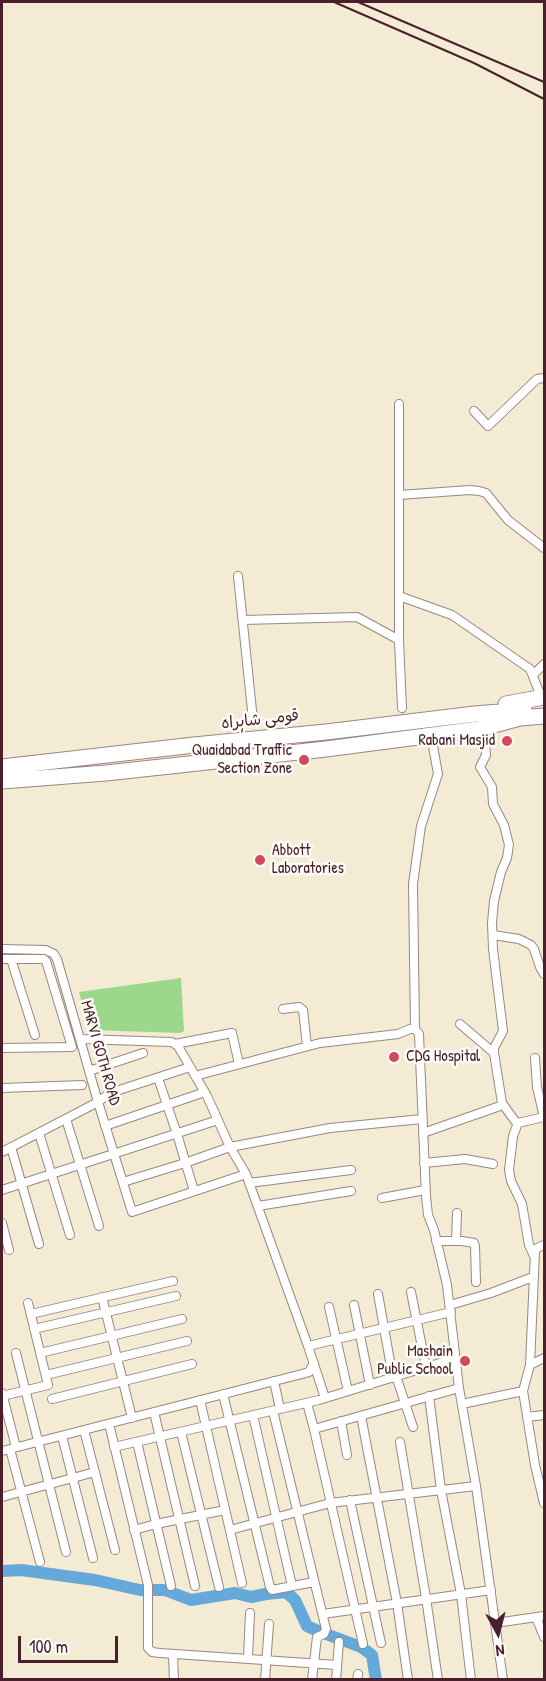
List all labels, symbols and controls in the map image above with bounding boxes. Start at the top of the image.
street label: قومی شاہراہ [220,706,300,734]
place label: Rabani Masjid [419,731,495,751]
marker: Rabani Masjid [500,734,514,748]
place label: Quaidabad Traffic Section Zone [192,741,292,779]
marker: Quaidabad Traffic Section Zone [297,753,311,767]
place label: Abbott Laboratories [272,841,344,879]
marker: Abbott Laboratories [253,853,267,867]
street label: MARVI GOTH ROAD [76,999,124,1107]
place label: CDG Hospital [406,1047,480,1067]
marker: CDG Hospital [387,1050,401,1064]
place label: Mashain Public School [377,1342,453,1380]
marker: Mashain Public School [458,1354,472,1368]
north arrow [468,1603,528,1663]
scale bar [21,1624,122,1662]
text: 100 m [29,1634,68,1659]
text: N [495,1639,506,1662]

